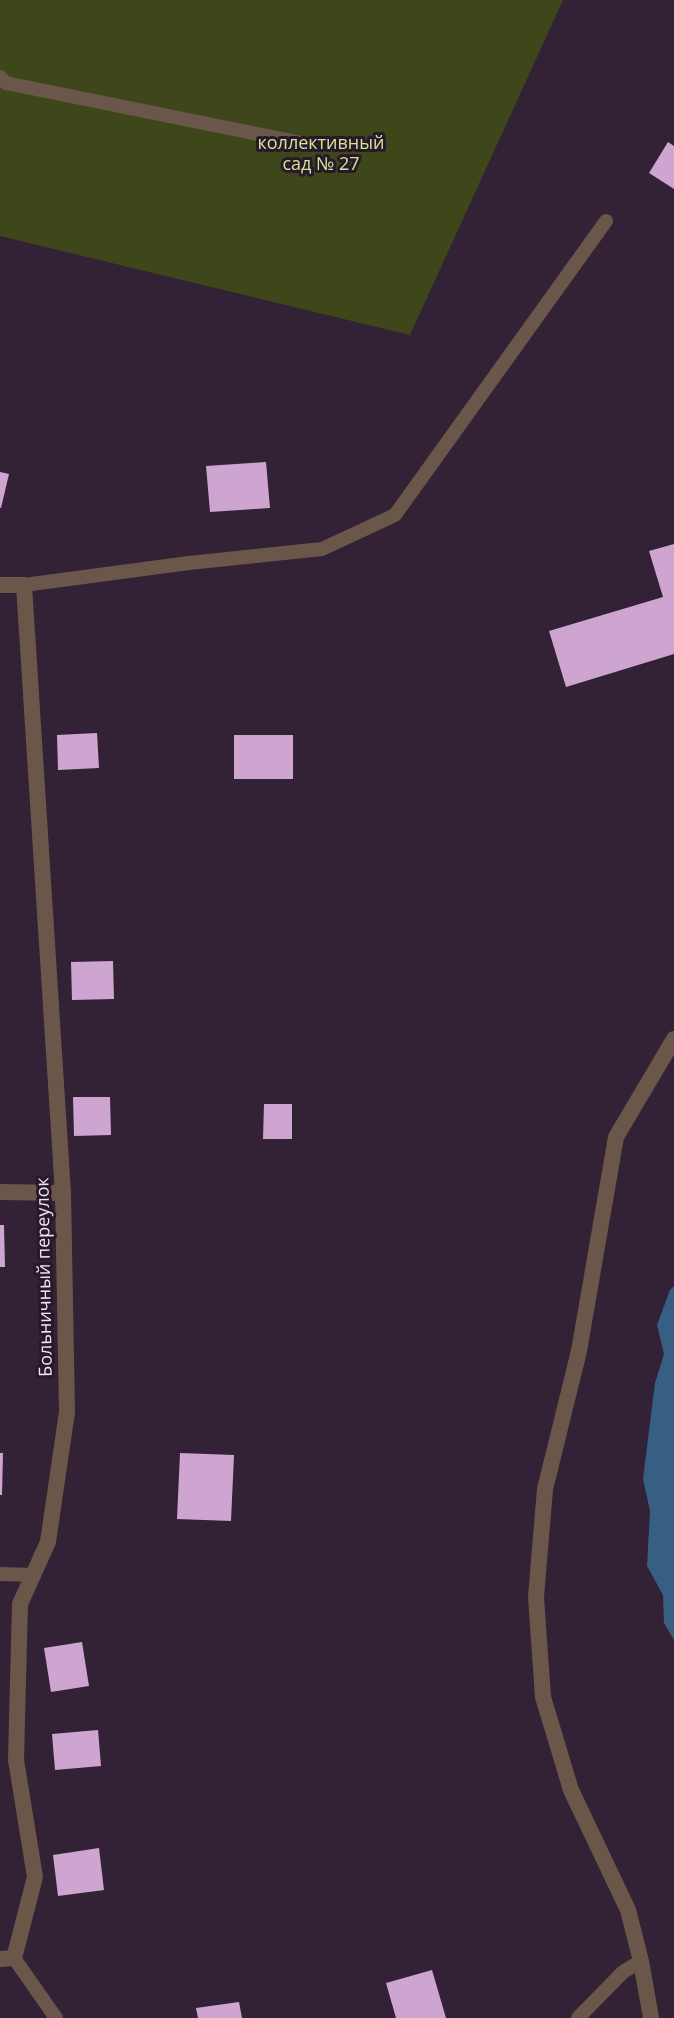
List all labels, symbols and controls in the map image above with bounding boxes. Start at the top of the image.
park label: коллективный сад № 27 [257,133,385,176]
street label: Больничный переулок [32,1177,58,1377]

